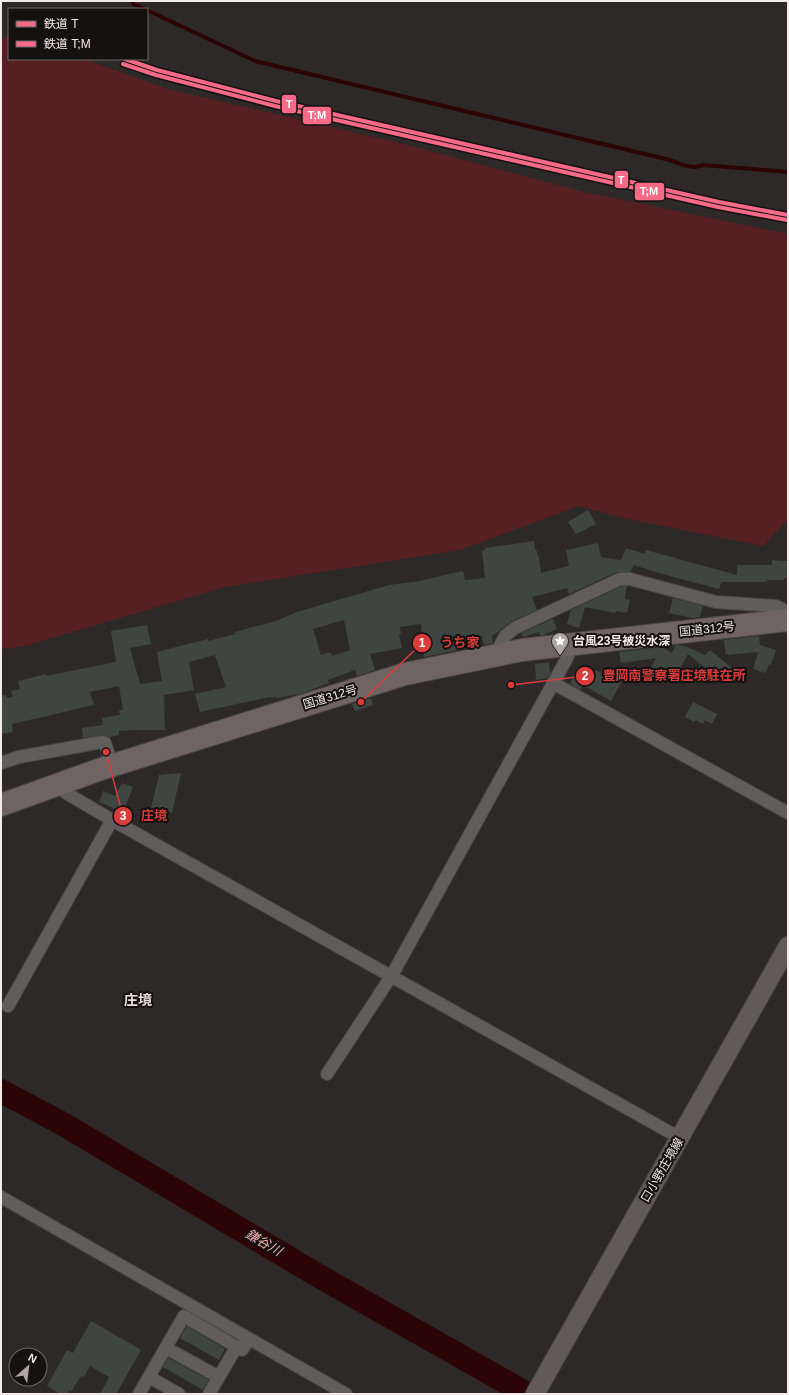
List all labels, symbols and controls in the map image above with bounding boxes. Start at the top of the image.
legend [8,8,148,60]
text: 鉄道 T [44,17,79,31]
text: 鉄道 T;M [44,37,91,51]
line badge: T [281,94,297,114]
text: T [286,98,293,110]
line badge: T;M [302,106,332,125]
text: T;M [308,109,326,121]
line badge: T [614,170,629,189]
text: T [618,174,625,186]
line badge: T;M [634,182,665,201]
text: T;M [640,185,658,197]
street label: 国道312号 [678,619,736,639]
callout: うち家 [412,630,487,655]
place icon: 台風23号被災水深 [550,631,570,656]
place label: 台風23号被災水深 [573,634,670,648]
text: うち家 [440,635,480,650]
text: 1 [419,636,426,650]
callout: 豊岡南警察署庄境駐在所 [575,663,754,688]
text: 豊岡南警察署庄境駐在所 [602,668,746,683]
text: 2 [582,669,589,683]
street label: 国道312号 [301,682,359,712]
callout: 庄境 [113,803,175,828]
text: 庄境 [141,808,168,823]
text: 3 [120,809,127,823]
district label: 庄境 [124,992,152,1008]
street label: 口小野庄境線 [638,1135,686,1205]
water label: 鎌谷川 [243,1226,286,1260]
north arrow [8,1347,48,1387]
text: N [26,1351,39,1365]

